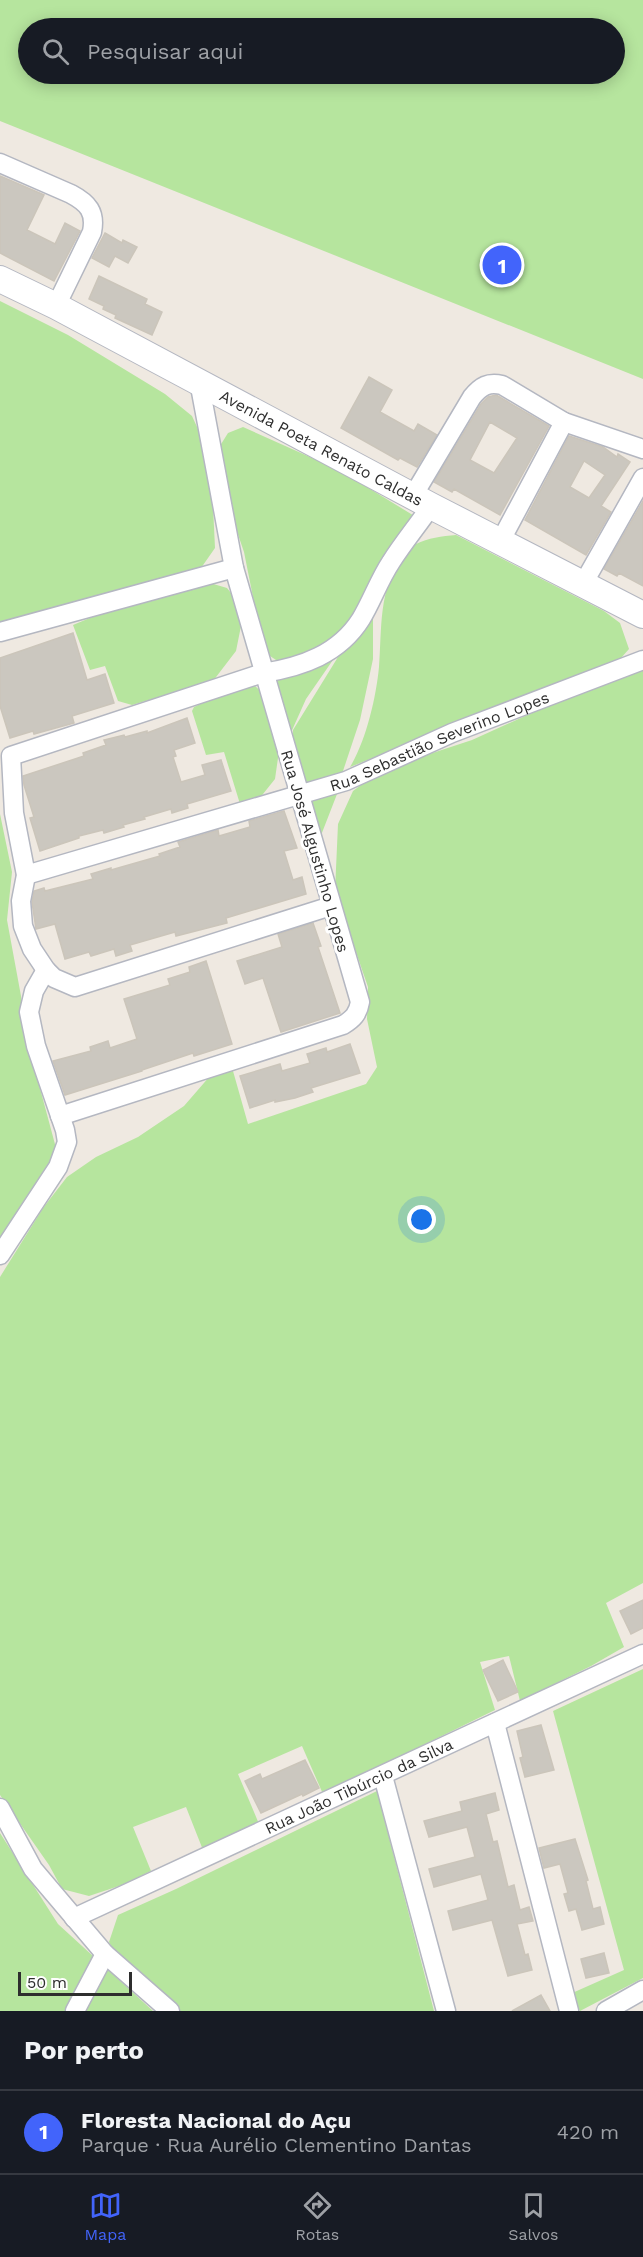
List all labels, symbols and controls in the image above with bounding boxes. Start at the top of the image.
search box [18,18,625,84]
icon: search [39,35,72,68]
text: Pesquisar aqui [87,39,243,64]
pin: 1 [482,242,522,288]
street label: Avenida Poeta Renato Caldas [217,386,426,510]
street label: Rua Sebastião Severino Lopes [327,687,552,795]
street label: Rua José Algustinho Lopes [277,748,353,954]
your location [407,1205,436,1234]
street label: Rua João Tibúrcio da Silva [262,1734,456,1838]
scale bar [18,1969,132,1996]
text: 50 m [27,1973,67,1992]
text: Por perto [24,2035,144,2065]
text: Floresta Nacional do Açu [81,2108,351,2133]
text: 1 [39,2120,48,2144]
text: 420 m [557,2120,619,2144]
text: Parque · Rua Aurélio Clementino Dantas [81,2133,472,2157]
tab: Mapa [85,2189,126,2244]
tab: Rotas [295,2189,339,2244]
tab: Salvos [508,2189,558,2244]

